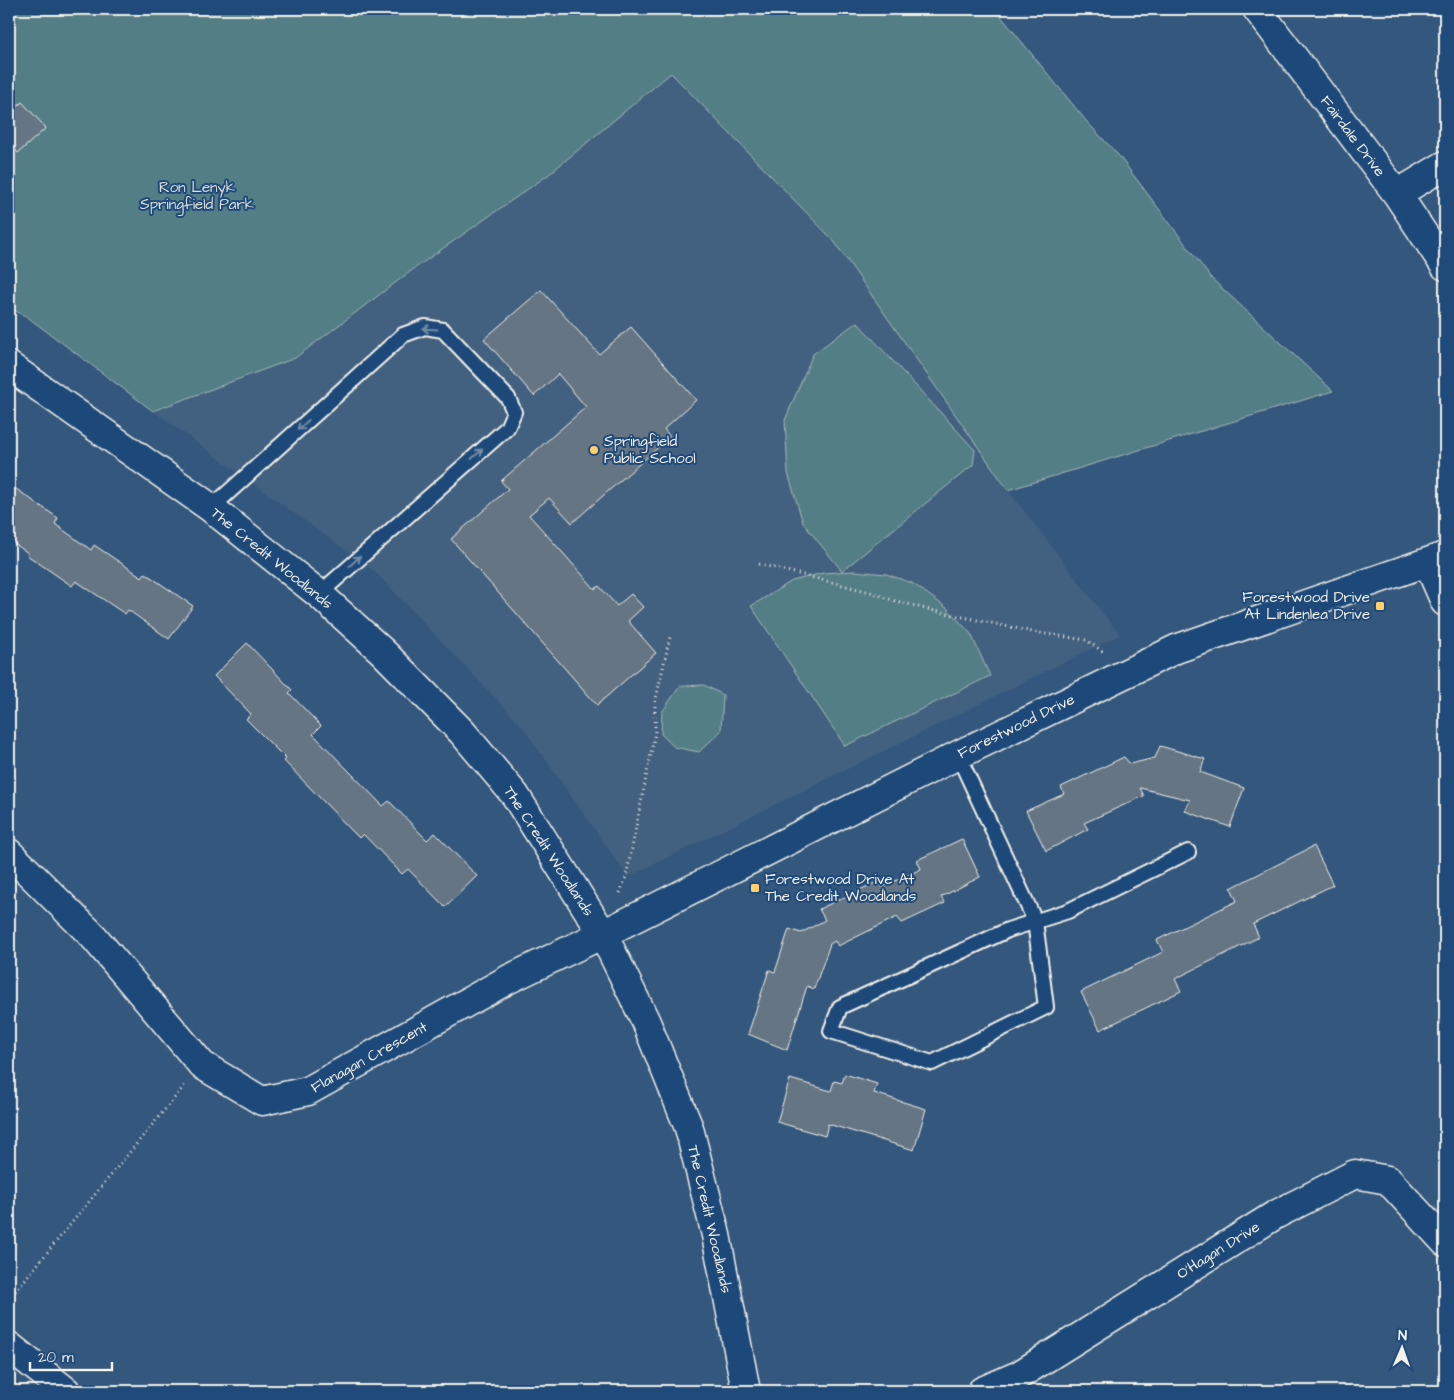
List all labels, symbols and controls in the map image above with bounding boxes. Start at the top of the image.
street label: Fairdale Drive [1315,91,1390,181]
park label: Ron Lenyk Springfield Park [140,177,254,216]
one-way arrow [422,324,438,333]
one-way arrow [296,419,309,430]
place label: Springfield Public School [604,431,696,469]
marker: Springfield Public School [588,444,600,456]
one-way arrow [470,448,483,460]
street label: The Credit Woodlands [206,503,337,614]
one-way arrow [348,556,361,568]
place label: Forestwood Drive At Lindenlea Drive [1242,587,1370,625]
marker: Forestwood Drive At Lindenlea Drive [1374,600,1386,612]
street label: Forestwood Drive [954,689,1078,764]
street label: The Credit Woodlands [499,782,599,921]
place label: Forestwood Drive At The Credit Woodlands [765,869,917,907]
marker: Forestwood Drive At The Credit Woodlands [749,882,761,894]
street label: Flanagan Crescent [307,1017,432,1099]
street label: The Credit Woodlands [682,1143,737,1296]
street label: O'Hagan Drive [1173,1217,1264,1285]
north arrow [1376,1322,1426,1372]
text: N [1398,1326,1407,1346]
scale bar [30,1340,112,1372]
text: 20 m [38,1347,74,1368]

